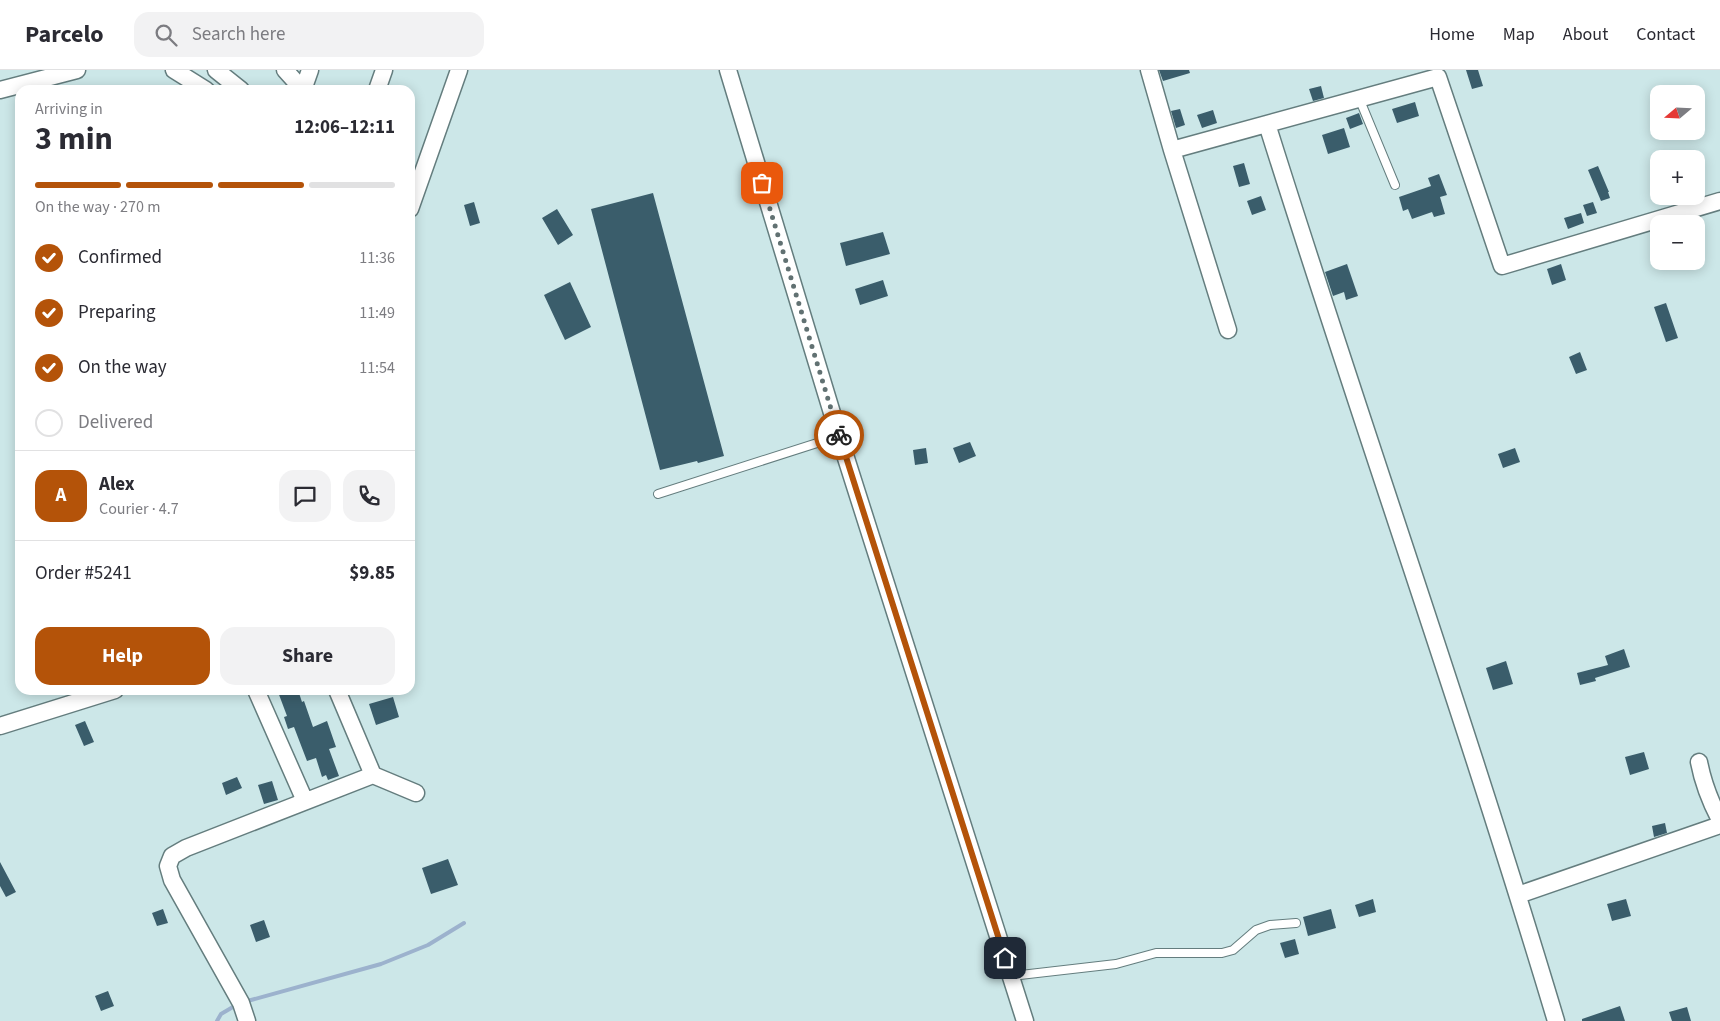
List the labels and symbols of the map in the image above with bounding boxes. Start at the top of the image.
north arrow [1650,85,1705,140]
pin [741,162,783,204]
courier [814,410,864,460]
pin [984,937,1026,979]

